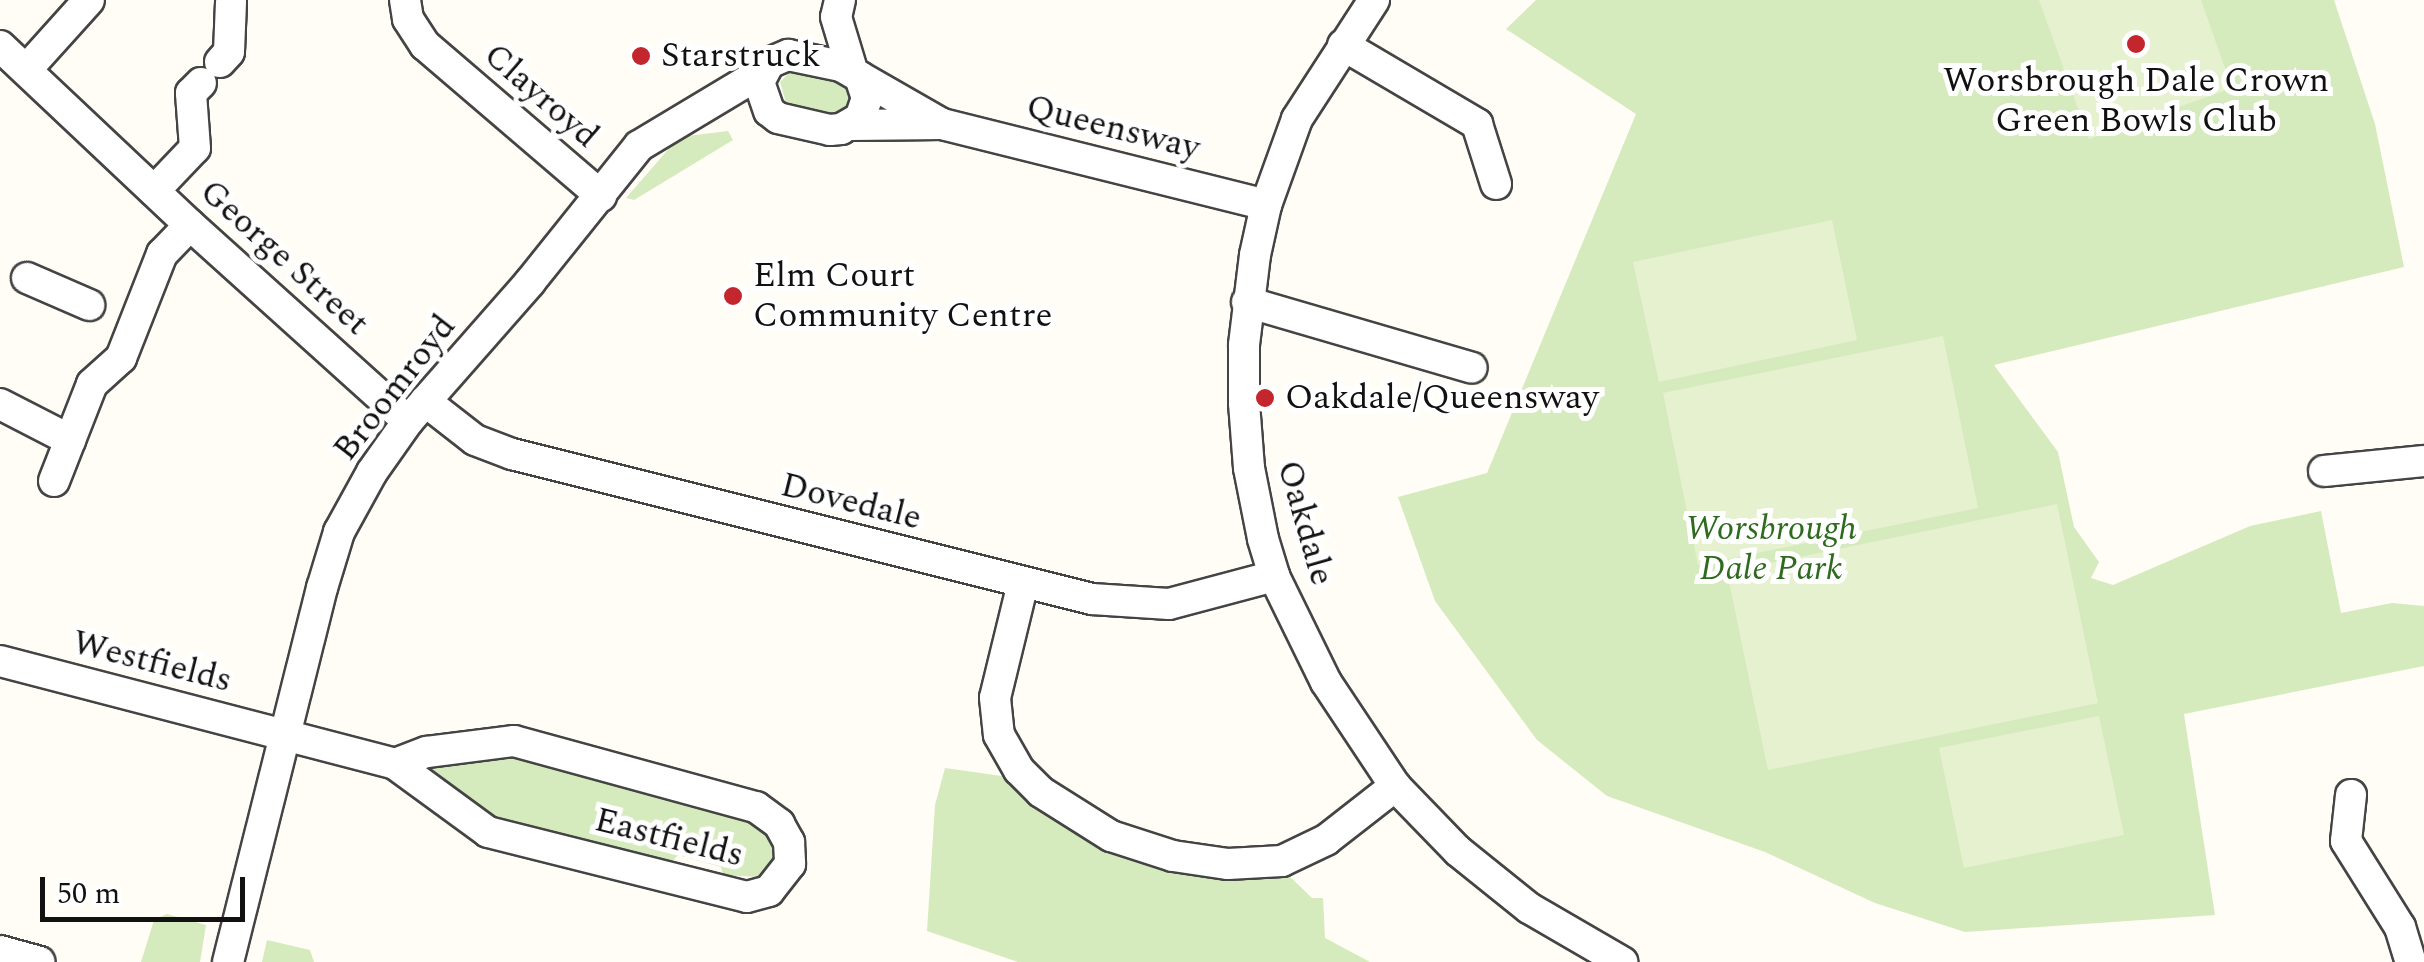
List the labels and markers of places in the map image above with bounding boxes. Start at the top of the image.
marker: Worsbrough Dale Crown Green Bowls Club [2125,33,2147,55]
place label: Starstruck [661,35,821,77]
marker: Starstruck [630,45,652,67]
place label: Worsbrough Dale Crown Green Bowls Club [1943,60,2329,142]
place label: Elm Court Community Centre [753,255,1053,337]
marker: Elm Court Community Centre [722,285,744,307]
place label: Oakdale/Queensway [1285,377,1599,419]
marker: Oakdale/Queensway [1254,387,1276,409]

